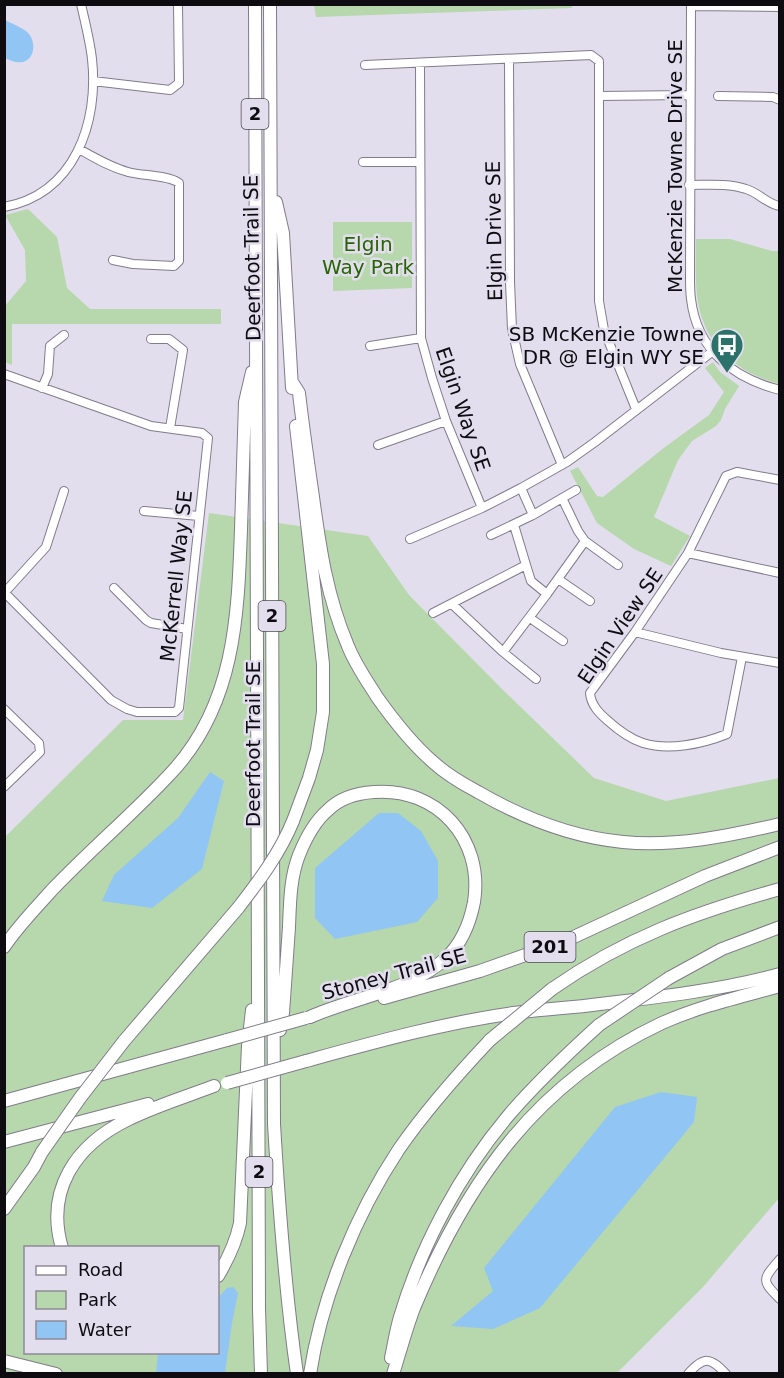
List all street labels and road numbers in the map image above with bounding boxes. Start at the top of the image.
street label: McKenzie Towne Drive SE [663,39,687,293]
road number: 2 [242,99,268,129]
street label: Elgin Drive SE [481,161,507,301]
street label: Deerfoot Trail SE [239,175,265,341]
street label: Elgin Way SE [431,344,495,474]
street label: McKerrell Way SE [155,489,197,663]
street label: Elgin View SE [572,563,668,689]
road number: 2 [258,601,286,631]
street label: Deerfoot Trail SE [241,661,265,827]
road number: 201 [524,932,576,962]
street label: Stoney Trail SE [319,943,469,1005]
road number: 2 [246,1157,272,1187]

